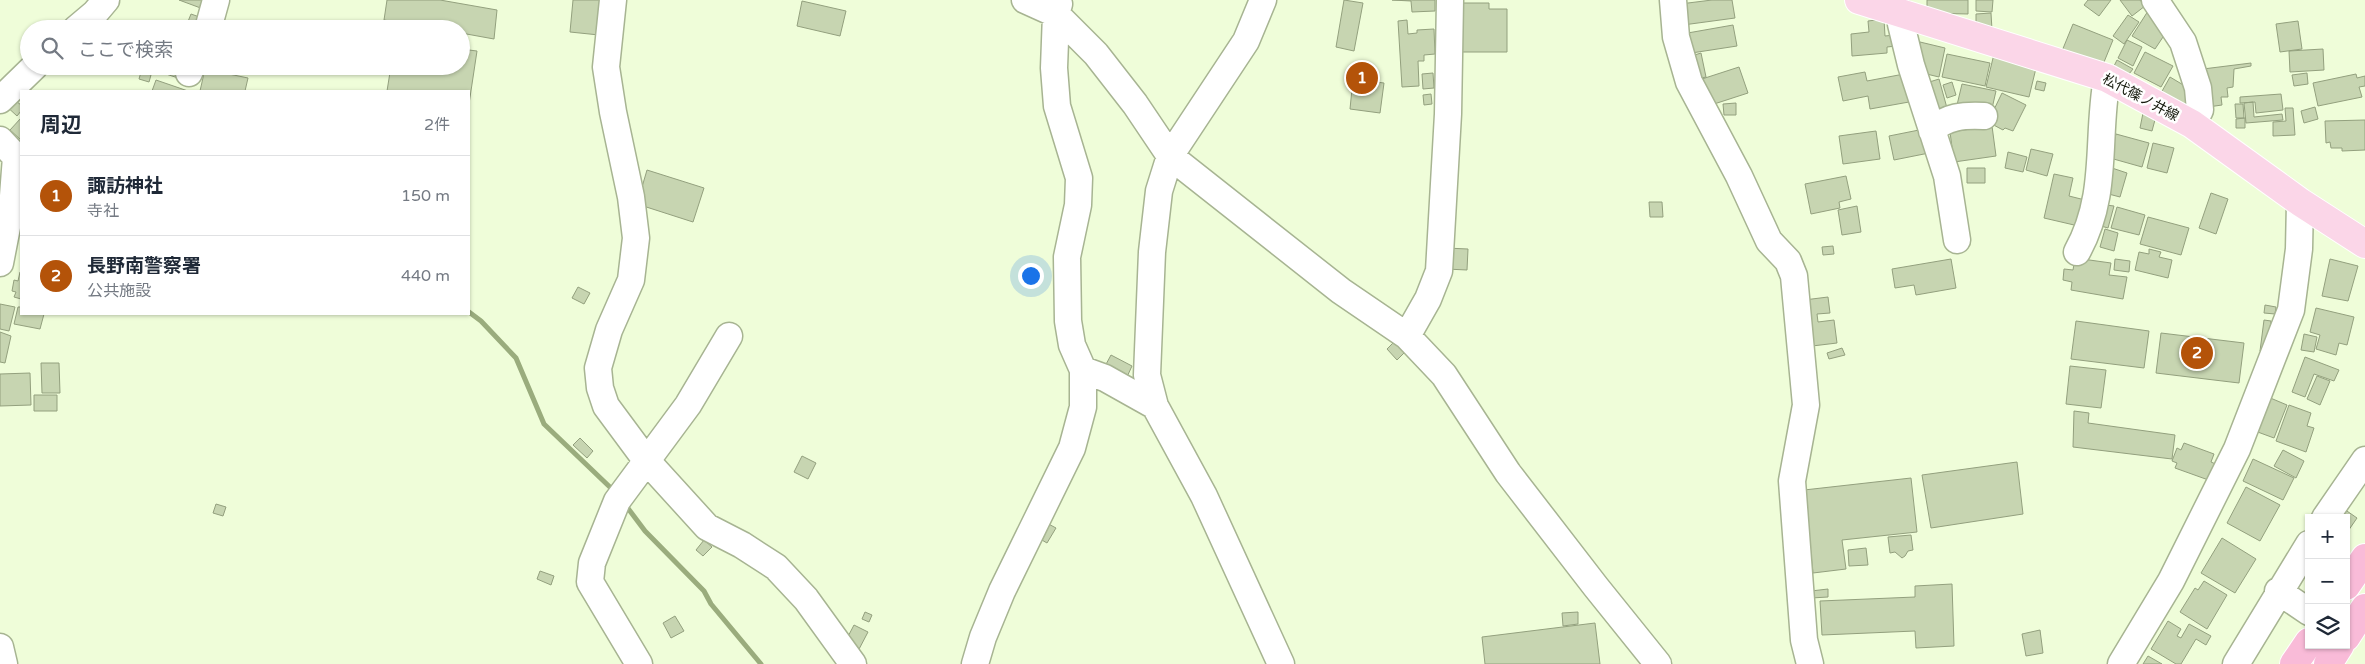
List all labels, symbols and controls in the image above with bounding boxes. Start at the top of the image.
search box [20,20,470,75]
icon: search [38,34,66,62]
text: ここで検索 [78,39,173,61]
pin: 1 [1346,59,1378,97]
street label: 松代篠ノ井線 [2100,70,2182,125]
text: 周辺 [40,113,82,138]
text: 2件 [424,115,450,135]
text: 諏訪神社 [87,175,163,197]
text: 1 [51,186,61,206]
text: 150 m [401,186,450,206]
text: 寺社 [87,201,119,221]
text: 長野南警察署 [87,255,201,277]
your location [1018,263,1044,289]
text: 2 [51,266,61,286]
text: 440 m [401,266,450,286]
text: 公共施設 [87,281,151,301]
pin: 2 [2181,334,2213,372]
map controls [2305,514,2350,649]
button: + [2305,514,2350,559]
button: − [2305,559,2350,604]
button: layers [2305,604,2350,649]

